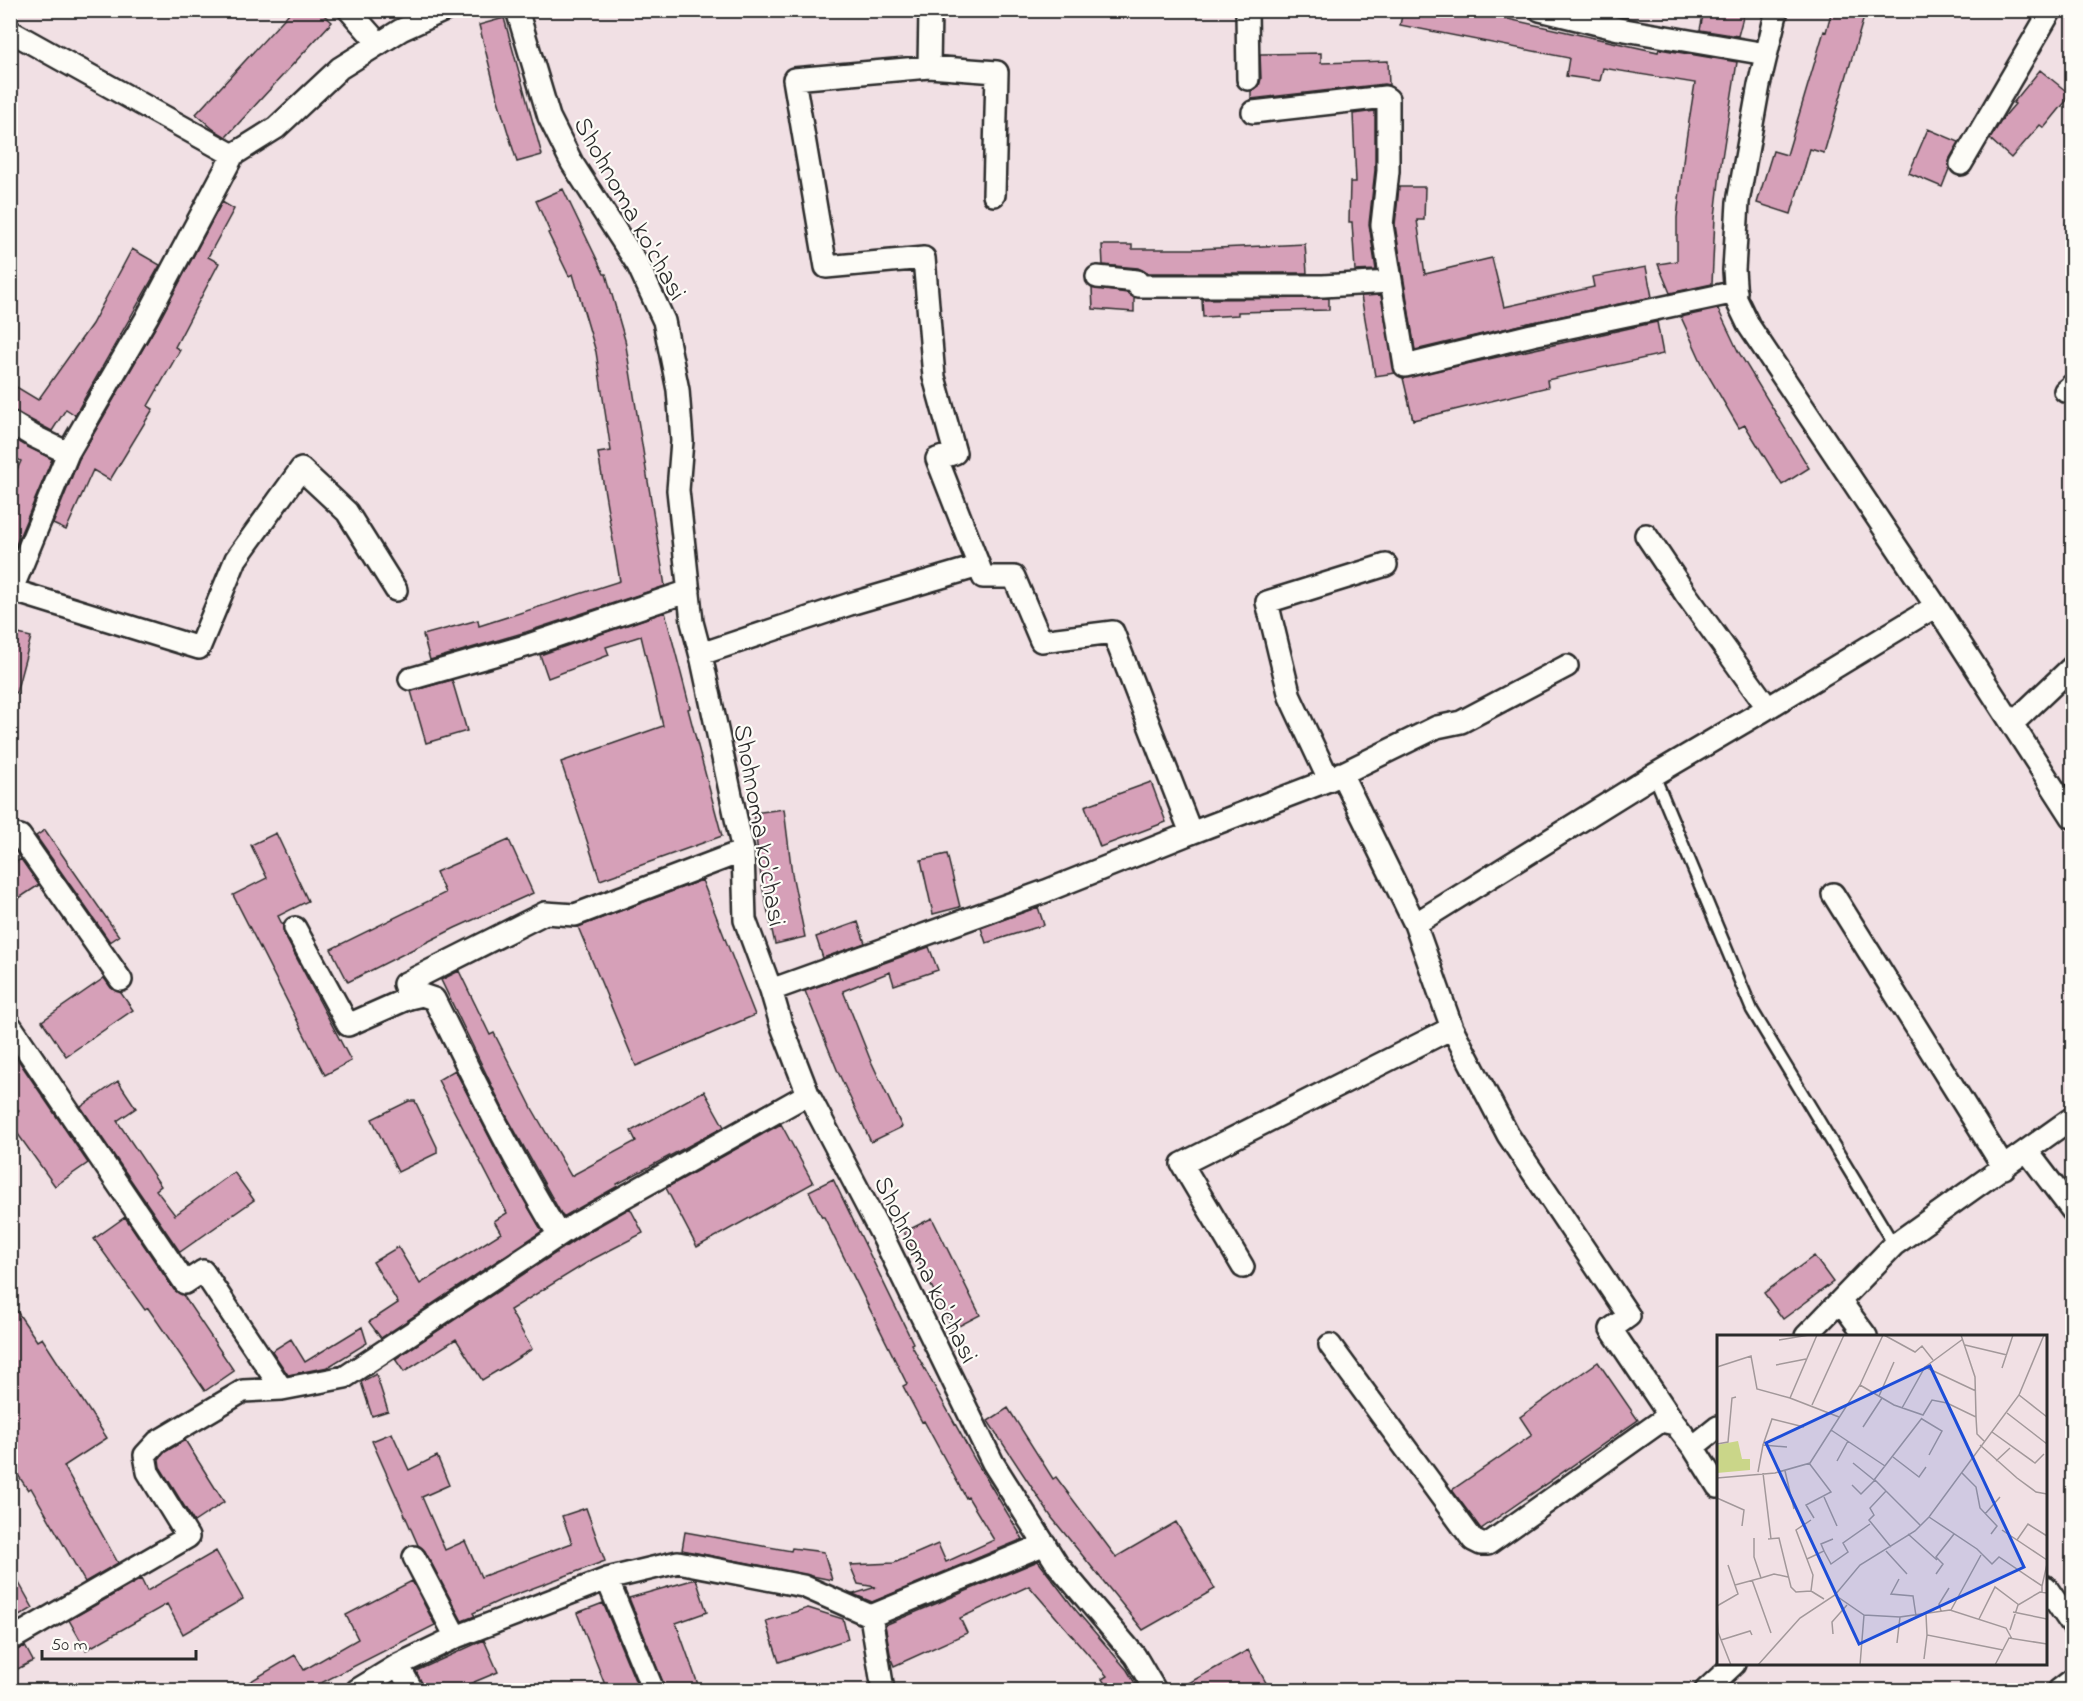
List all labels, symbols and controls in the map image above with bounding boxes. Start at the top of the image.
street label: Shohnoma ko'chasi [562,111,695,308]
street label: Shohnoma ko'chasi [722,721,795,930]
street label: Shohnoma ko'chasi [862,1170,986,1371]
inset map [1717,1335,2047,1665]
scale bar [42,1623,196,1661]
text: 50 m [51,1633,88,1659]

